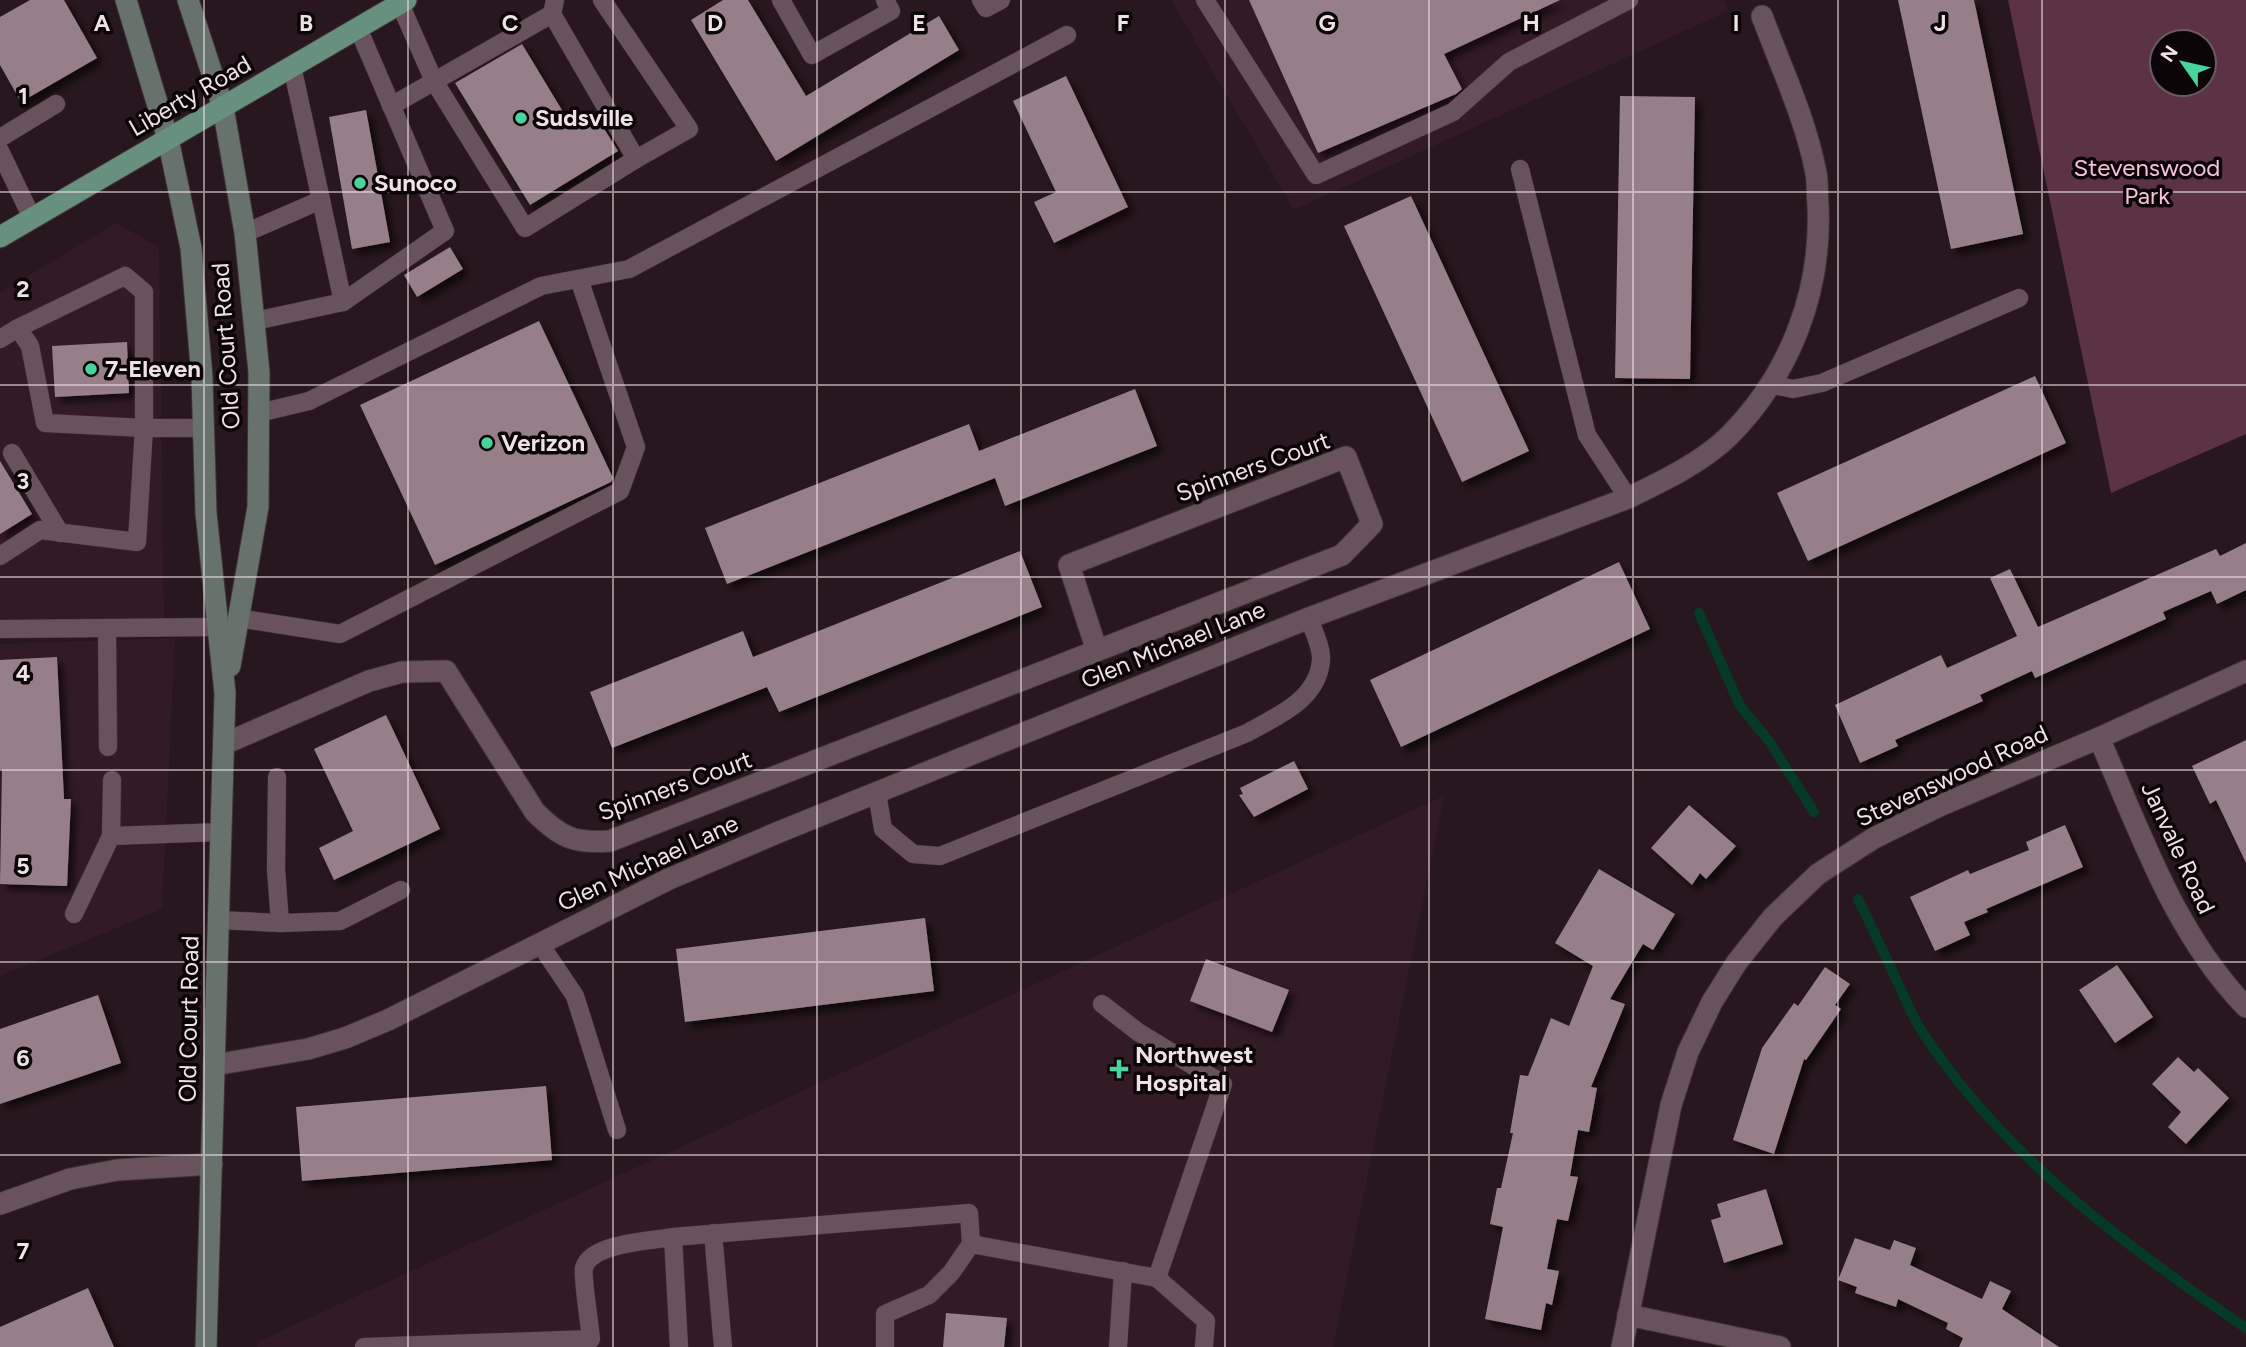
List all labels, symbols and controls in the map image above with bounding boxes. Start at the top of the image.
text: A [94,9,111,37]
text: B [299,9,313,37]
text: C [502,9,519,37]
text: D [707,9,723,37]
text: E [912,9,926,37]
text: F [1117,9,1130,37]
text: G [1318,9,1336,37]
text: H [1522,9,1540,37]
text: I [1733,9,1739,37]
text: J [1934,9,1946,37]
north arrow [2148,28,2218,98]
text: N [2156,41,2183,66]
street label: Liberty Road [124,49,256,142]
text: 1 [18,82,28,110]
place label: Sudsville [535,103,633,132]
marker: Sudsville [513,110,529,126]
park label: Stevenswood Park [2074,153,2220,210]
place label: Sunoco [374,168,457,197]
marker: Sunoco [352,175,368,191]
street label: Old Court Road [205,262,246,430]
text: 2 [16,275,30,303]
place label: 7-Eleven [105,354,201,383]
marker: 7-Eleven [83,361,99,377]
street label: Spinners Court [1172,425,1334,508]
place label: Verizon [501,428,585,457]
marker: Verizon [479,435,495,451]
text: 3 [17,467,29,495]
street label: Glen Michael Lane [1077,594,1269,695]
text: 4 [16,659,30,687]
street label: Stevenswood Road [1851,718,2052,833]
street label: Spinners Court [594,744,756,827]
street label: Janvale Road [2135,777,2222,918]
street label: Glen Michael Lane [553,808,743,917]
text: 5 [16,852,30,880]
street label: Old Court Road [173,935,204,1103]
place label: Northwest Hospital [1135,1040,1253,1097]
text: 6 [16,1044,30,1072]
marker: Northwest Hospital [1109,1059,1129,1079]
text: 7 [17,1237,30,1265]

